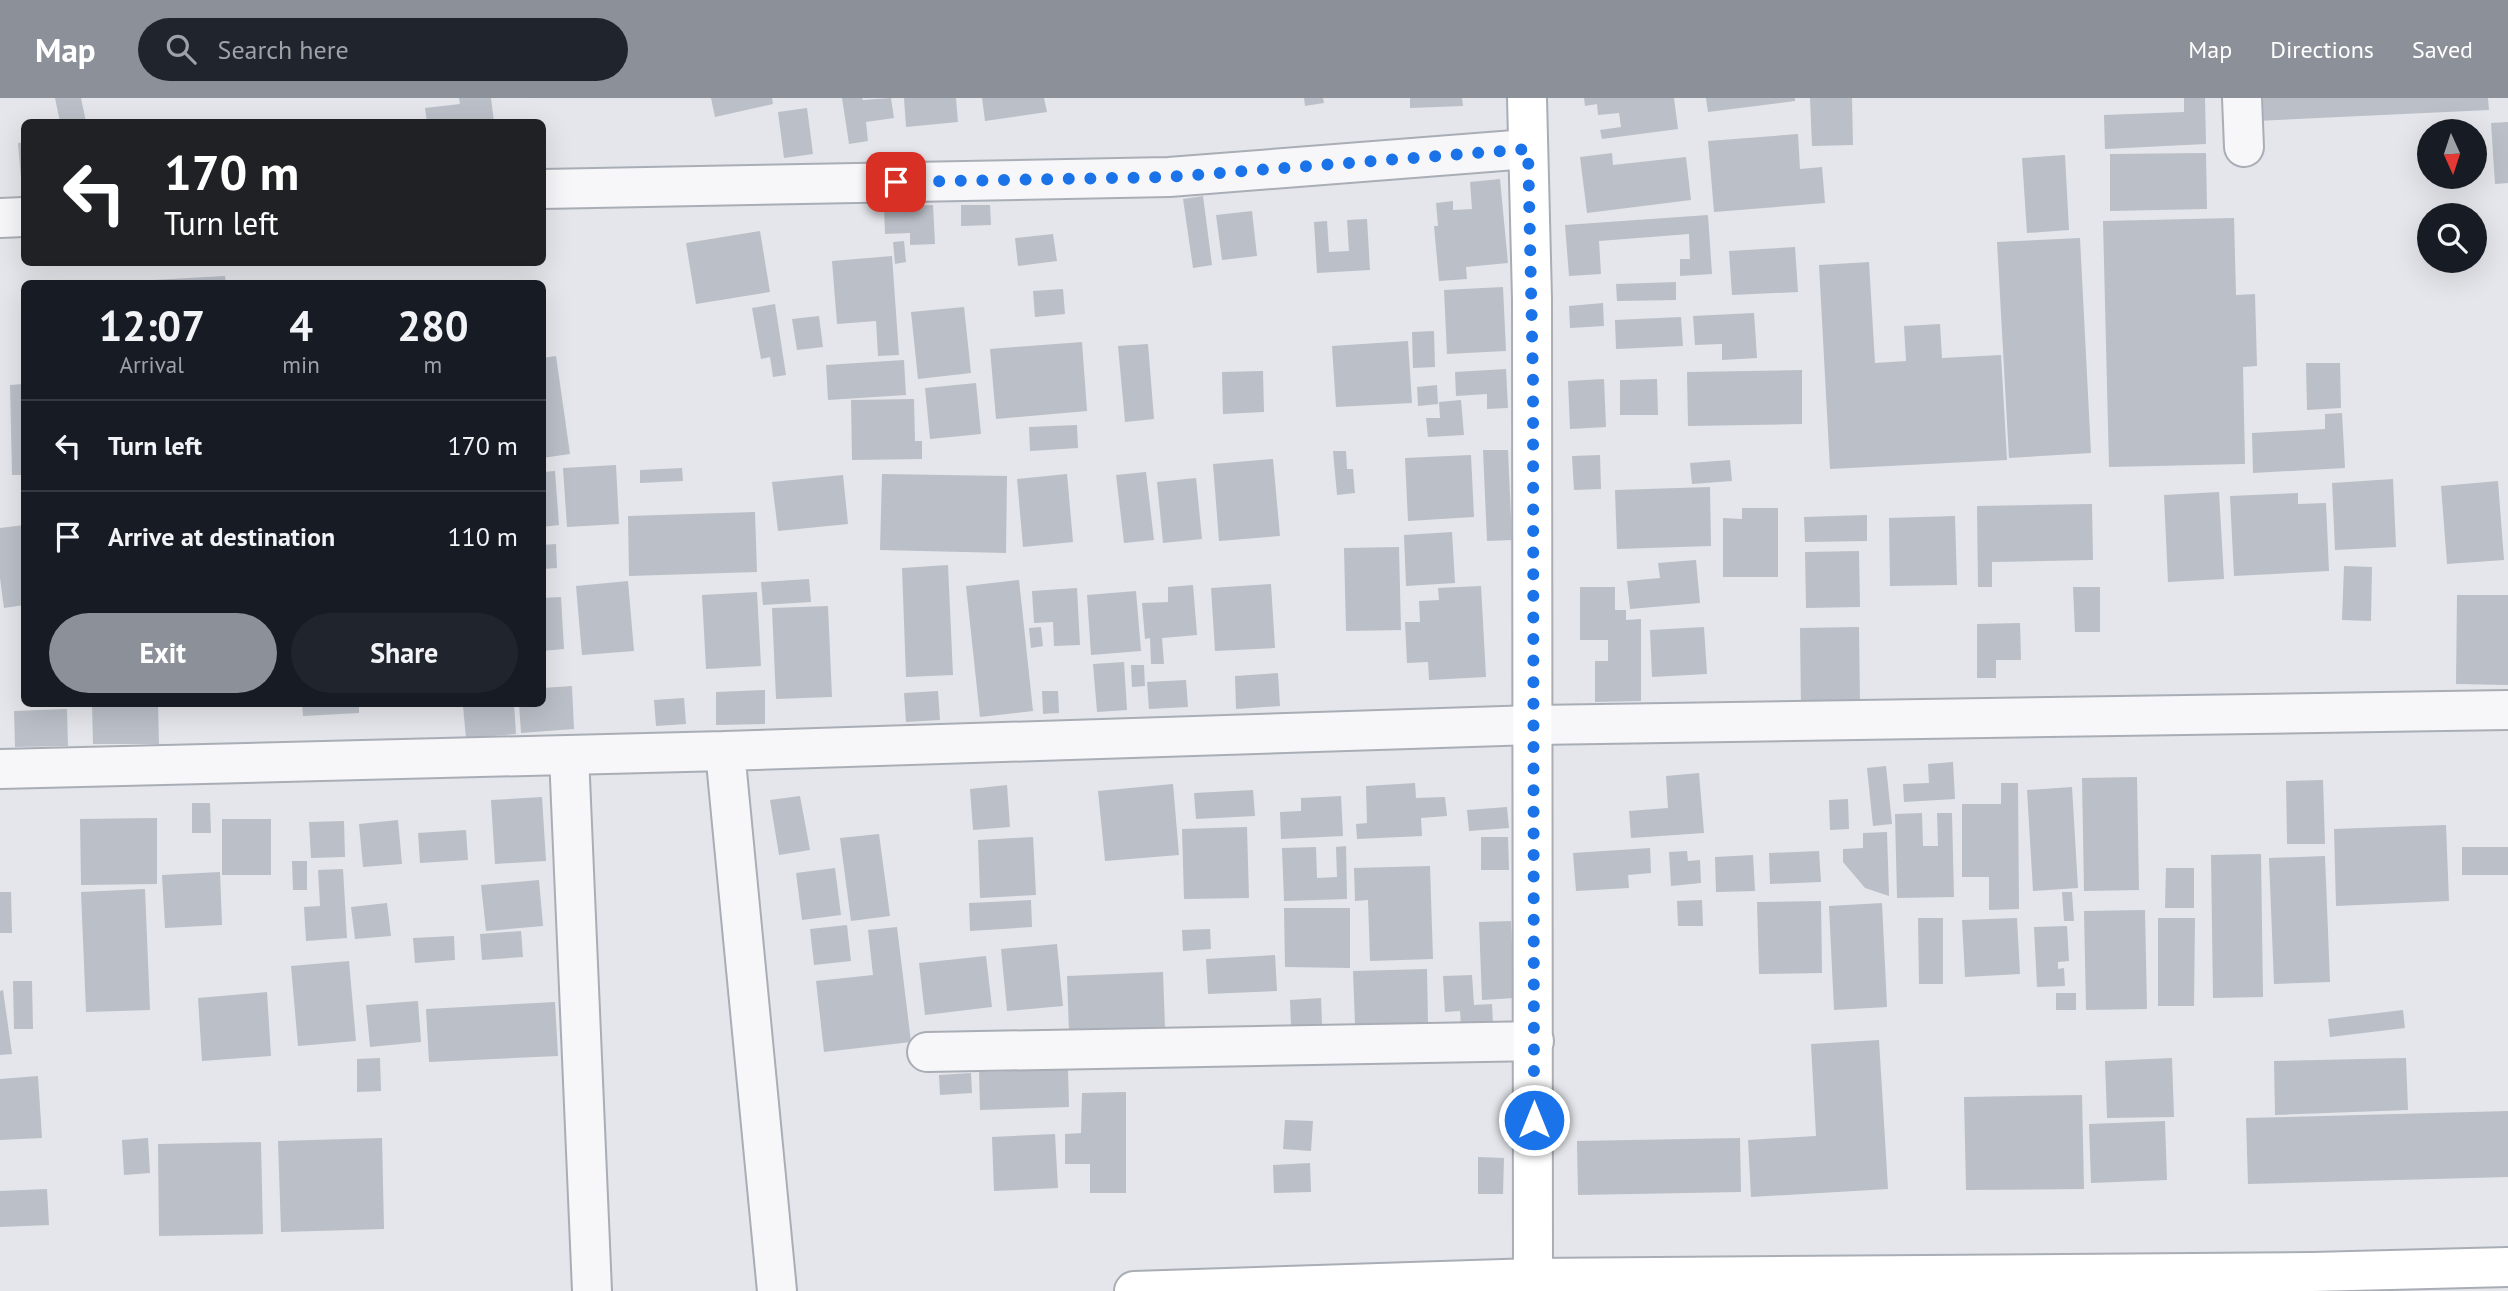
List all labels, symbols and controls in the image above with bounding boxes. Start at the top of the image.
search box [138,18,628,81]
text: Map [35,28,96,71]
icon: search [162,30,200,68]
text: Search here [218,33,349,66]
text: Map [2188,34,2232,65]
text: Directions [2270,34,2374,65]
text: Saved [2412,34,2473,65]
north arrow [2417,119,2487,189]
map controls [2417,119,2487,273]
text: 170 m [164,140,299,204]
icon: left [49,147,140,238]
pin [866,152,926,212]
icon: arrive [877,163,915,201]
text: Turn left [164,202,279,244]
button: search [2417,203,2487,273]
text: 12:07 [98,298,205,353]
text: 4 [289,298,313,353]
text: 280 [397,298,469,353]
text: Arrival [119,350,184,379]
text: min [282,350,320,379]
text: m [424,350,442,379]
icon: left [49,427,87,465]
text: Turn left [108,429,202,462]
text: 170 m [447,429,518,462]
icon: arrive [49,518,87,556]
text: Arrive at destination [108,520,335,553]
text: 110 m [447,520,518,553]
button: Exit [49,613,277,693]
button: Share [291,613,518,693]
position arrow [1497,1083,1571,1157]

